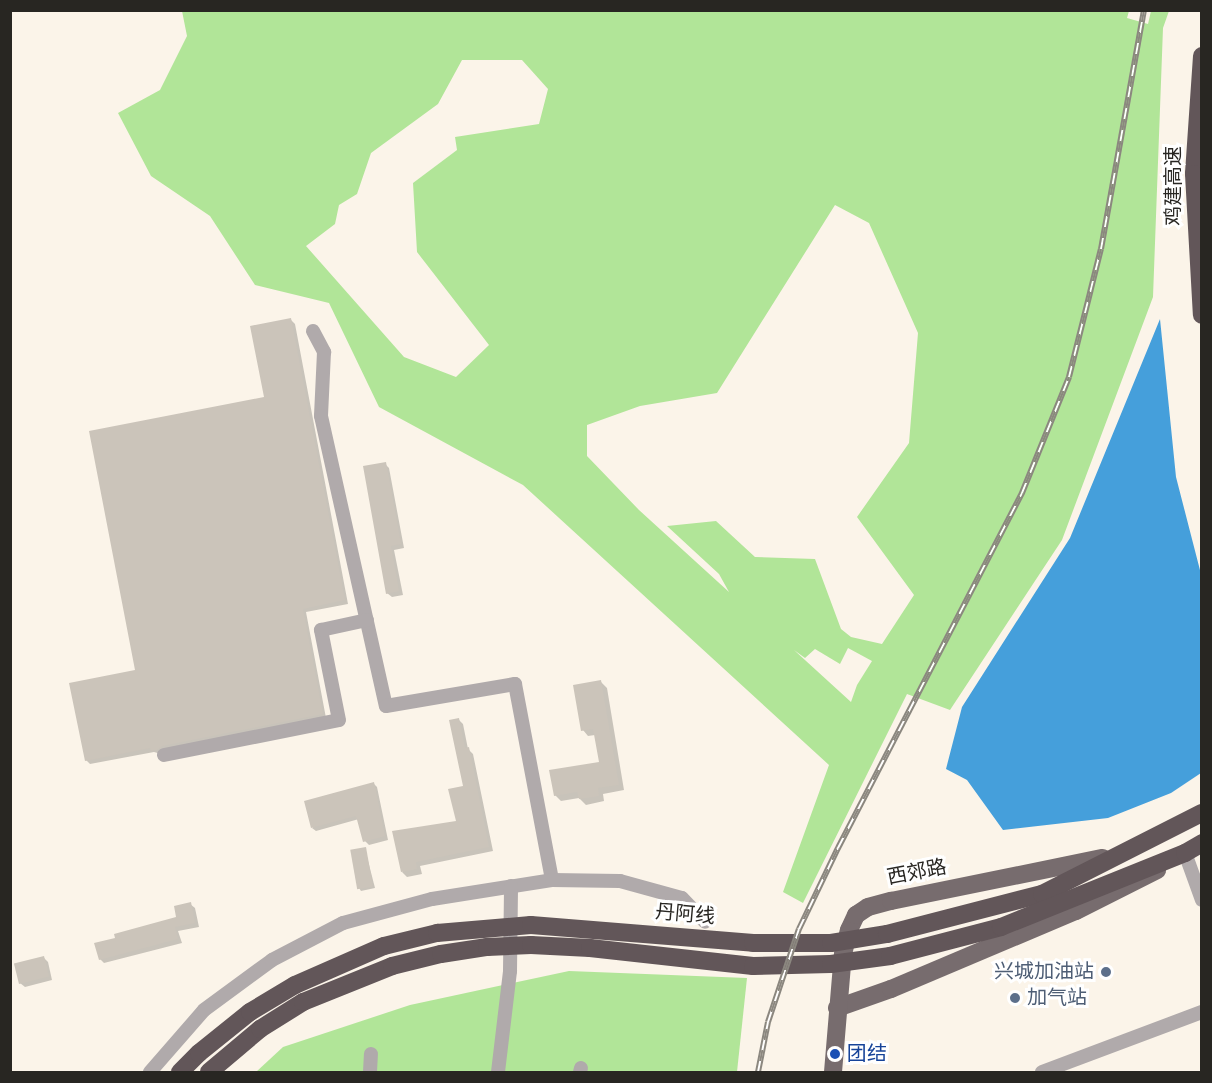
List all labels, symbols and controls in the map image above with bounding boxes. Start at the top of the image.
street label: 鸡建高速 [1162,146,1186,226]
street label: 西郊路 [885,855,949,891]
street label: 丹阿线 [654,900,716,930]
place label: 兴城加油站 [994,960,1094,984]
marker: 兴城加油站 [1099,965,1113,979]
place label: 加气站 [1027,986,1087,1010]
marker: 加气站 [1008,991,1022,1005]
place label: 团结 [847,1042,887,1066]
marker: 团结 [828,1047,842,1061]

